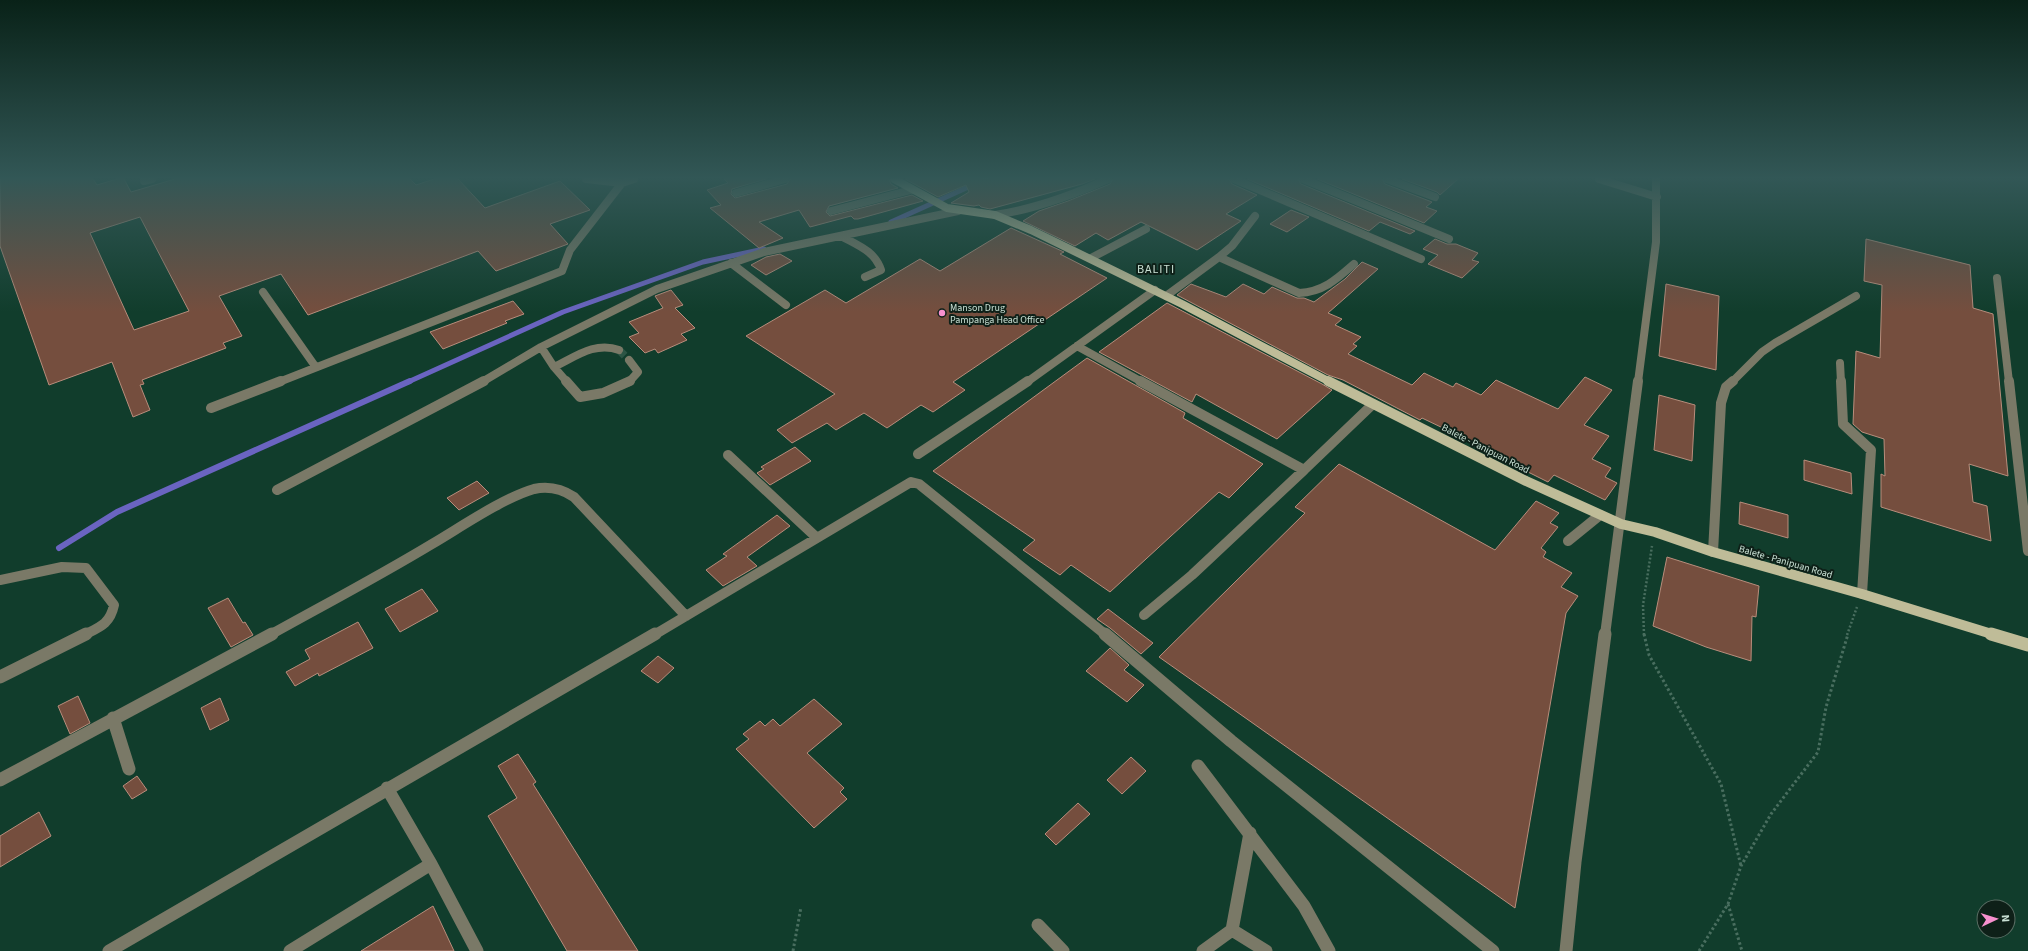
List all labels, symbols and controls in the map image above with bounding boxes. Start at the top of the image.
district label: BALITI [1137,261,1175,278]
place label: Manson Drug Pampanga Head Office [950,301,1045,327]
marker: Manson Drug Pampanga Head Office [937,308,947,318]
street label: Balete - Panipuan Road [1439,421,1532,477]
street label: Balete - Panipuan Road [1737,542,1834,582]
north arrow [1976,899,2016,939]
text: N [1998,914,2013,923]

